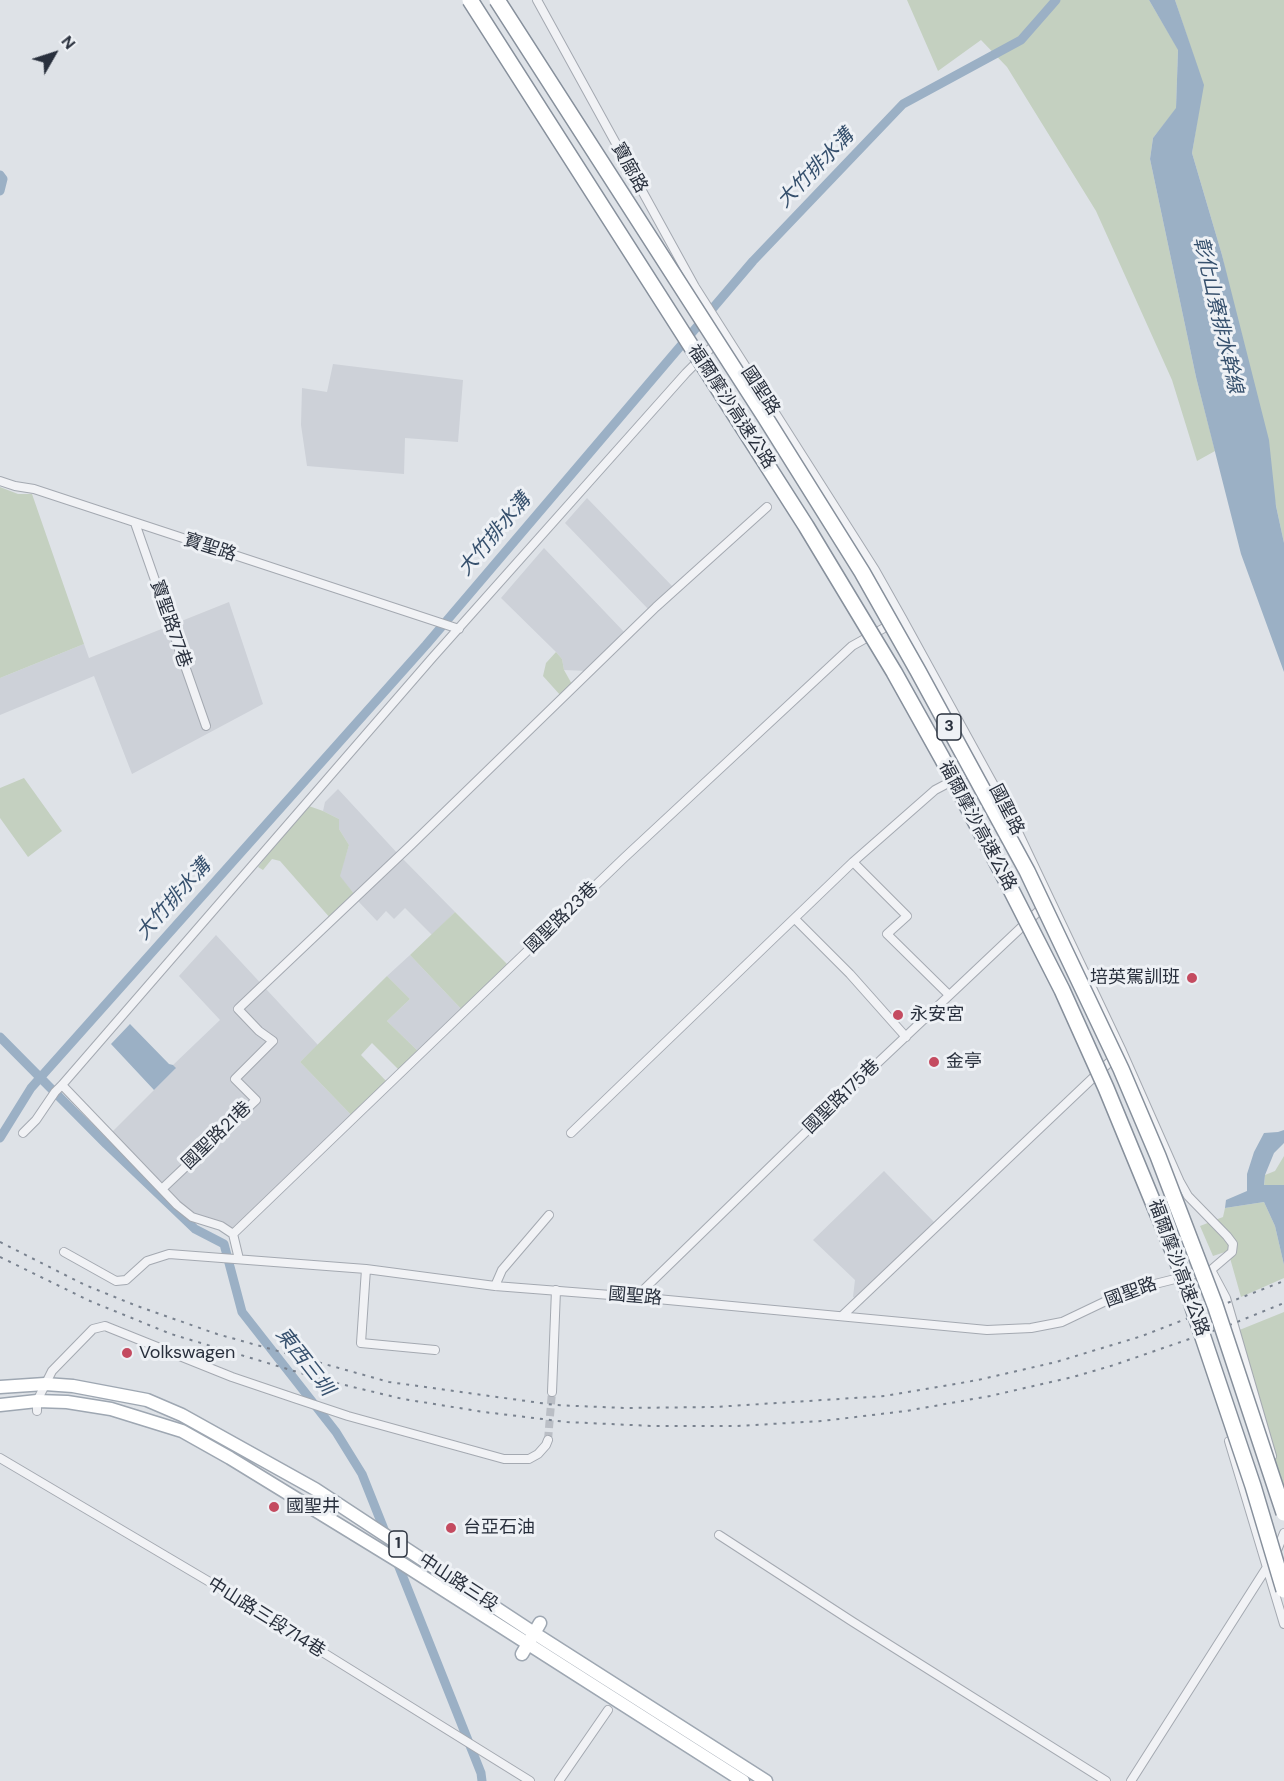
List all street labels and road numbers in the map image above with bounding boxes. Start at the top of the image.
street label: 寶廍路 [606,139,652,197]
street label: 福爾摩沙高速公路 [683,341,779,473]
street label: 國聖路 [736,362,784,420]
street label: 寶聖路 [181,529,239,567]
street label: 寶聖路77巷 [145,577,195,671]
road number: 3 [937,714,961,740]
street label: 福爾摩沙高速公路 [934,757,1020,895]
street label: 國聖路 [984,781,1028,839]
street label: 國聖路23巷 [521,878,603,958]
street label: 國聖路175巷 [799,1055,885,1139]
street label: 國聖路21巷 [178,1098,256,1174]
street label: 福爾摩沙高速公路 [1143,1197,1213,1339]
street label: 國聖路 [1102,1274,1160,1312]
street label: 國聖路 [607,1284,663,1310]
road number: 1 [389,1531,407,1557]
street label: 中山路三段 [414,1549,502,1617]
street label: 中山路三段714巷 [203,1573,329,1663]

